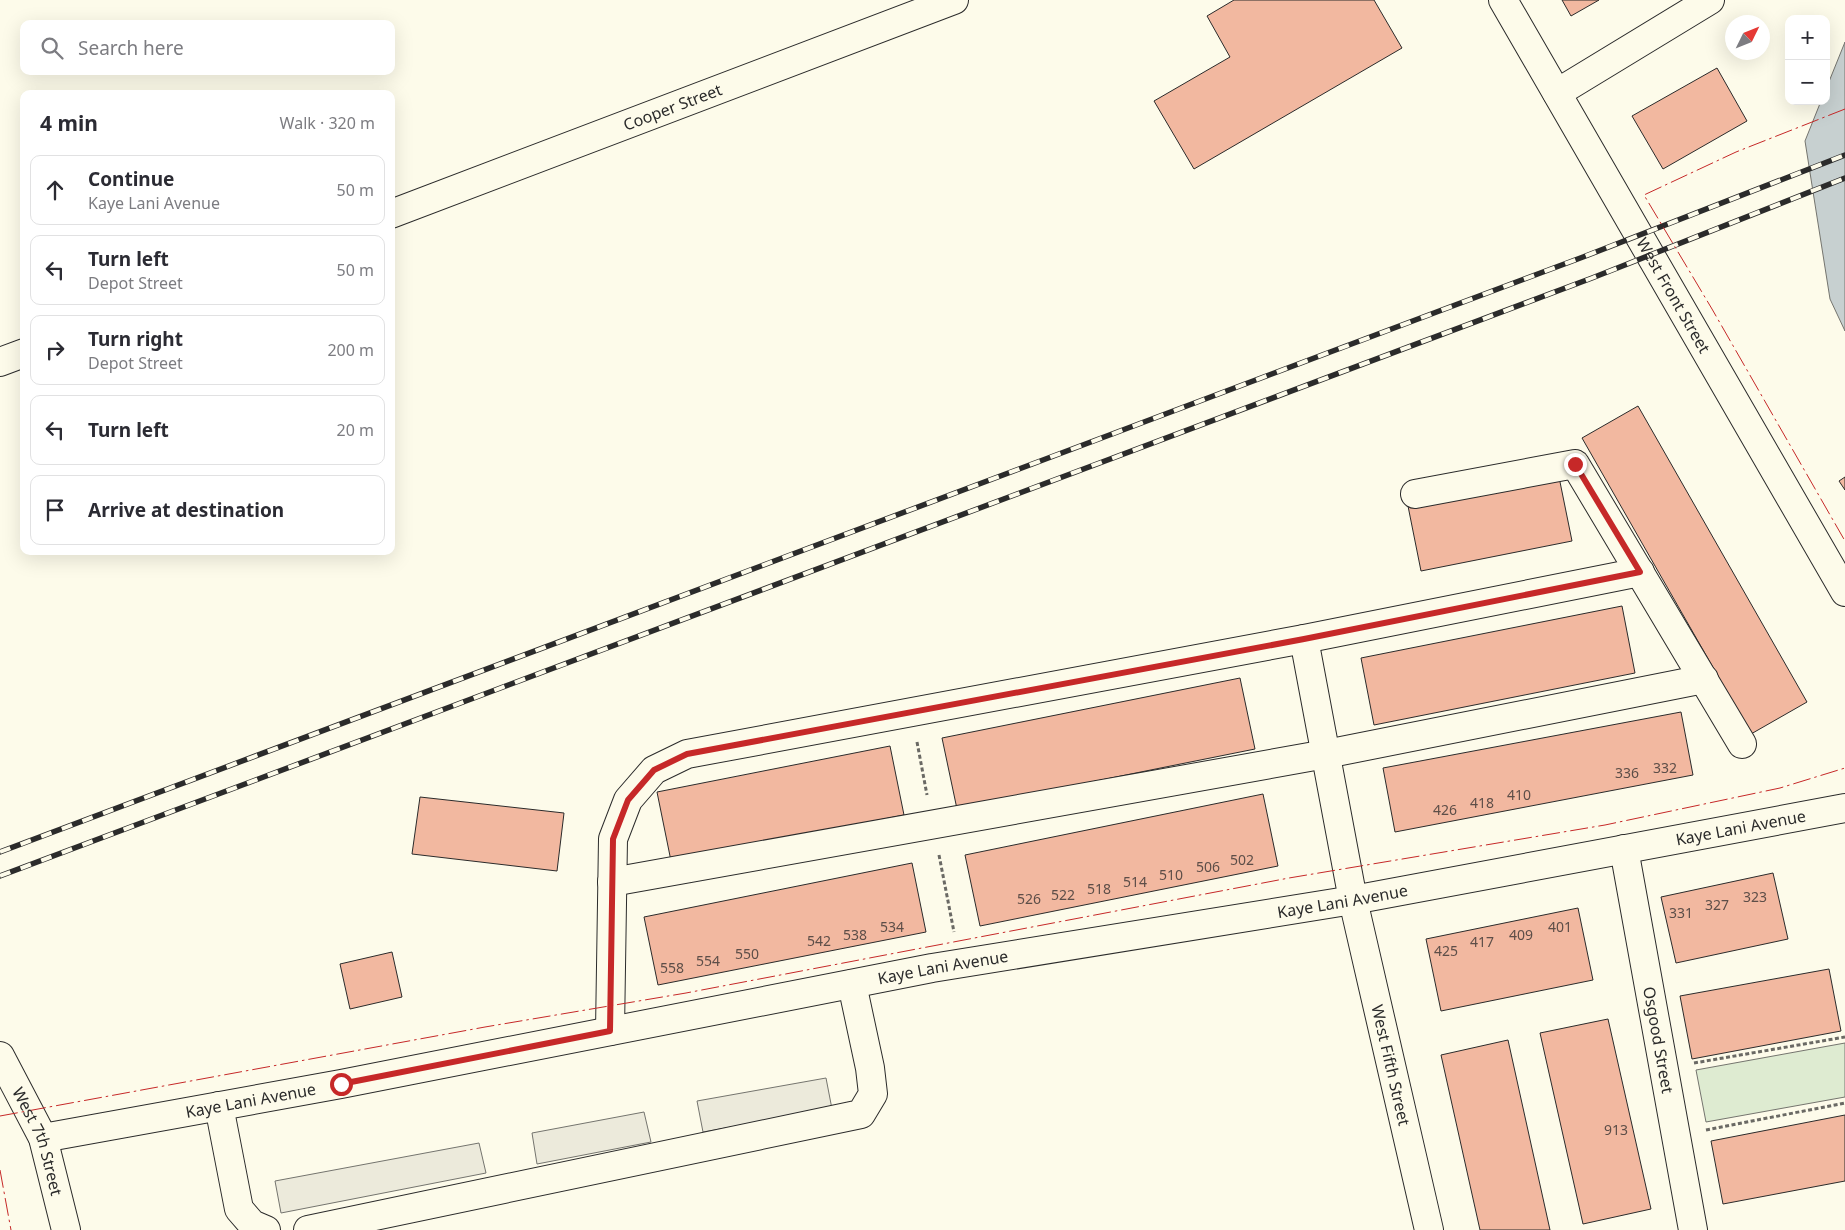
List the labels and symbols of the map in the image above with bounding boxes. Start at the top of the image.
north arrow [1725,15,1770,60]
street label: Cooper Street [620,78,725,136]
street label: West Front Street [1632,233,1716,357]
route end [1564,453,1587,476]
house number: 332 [1653,758,1677,777]
house number: 336 [1615,763,1639,782]
house number: 410 [1507,785,1531,804]
house number: 418 [1470,793,1494,812]
house number: 426 [1433,800,1457,819]
street label: Kaye Lani Avenue [1674,805,1808,850]
house number: 502 [1230,850,1254,869]
house number: 506 [1196,857,1220,876]
house number: 510 [1159,865,1183,884]
house number: 514 [1123,872,1147,891]
house number: 518 [1087,879,1111,898]
street label: Kaye Lani Avenue [1276,879,1410,923]
house number: 522 [1051,885,1075,904]
house number: 323 [1743,887,1767,906]
house number: 526 [1017,889,1041,908]
house number: 327 [1705,895,1729,914]
house number: 331 [1669,903,1693,922]
house number: 534 [880,917,904,936]
house number: 401 [1548,917,1572,936]
house number: 538 [843,925,867,944]
house number: 409 [1509,925,1533,944]
house number: 542 [807,931,831,950]
house number: 417 [1470,932,1494,951]
house number: 425 [1434,941,1458,960]
house number: 550 [735,944,759,963]
street label: Kaye Lani Avenue [876,945,1010,989]
house number: 554 [696,951,720,970]
house number: 558 [660,958,684,977]
street label: Osgood Street [1638,985,1679,1095]
street label: West Fifth Street [1366,1002,1416,1128]
route start [330,1073,353,1096]
street label: Kaye Lani Avenue [184,1078,318,1123]
street label: West 7th Street [7,1083,68,1198]
house number: 913 [1604,1120,1628,1139]

